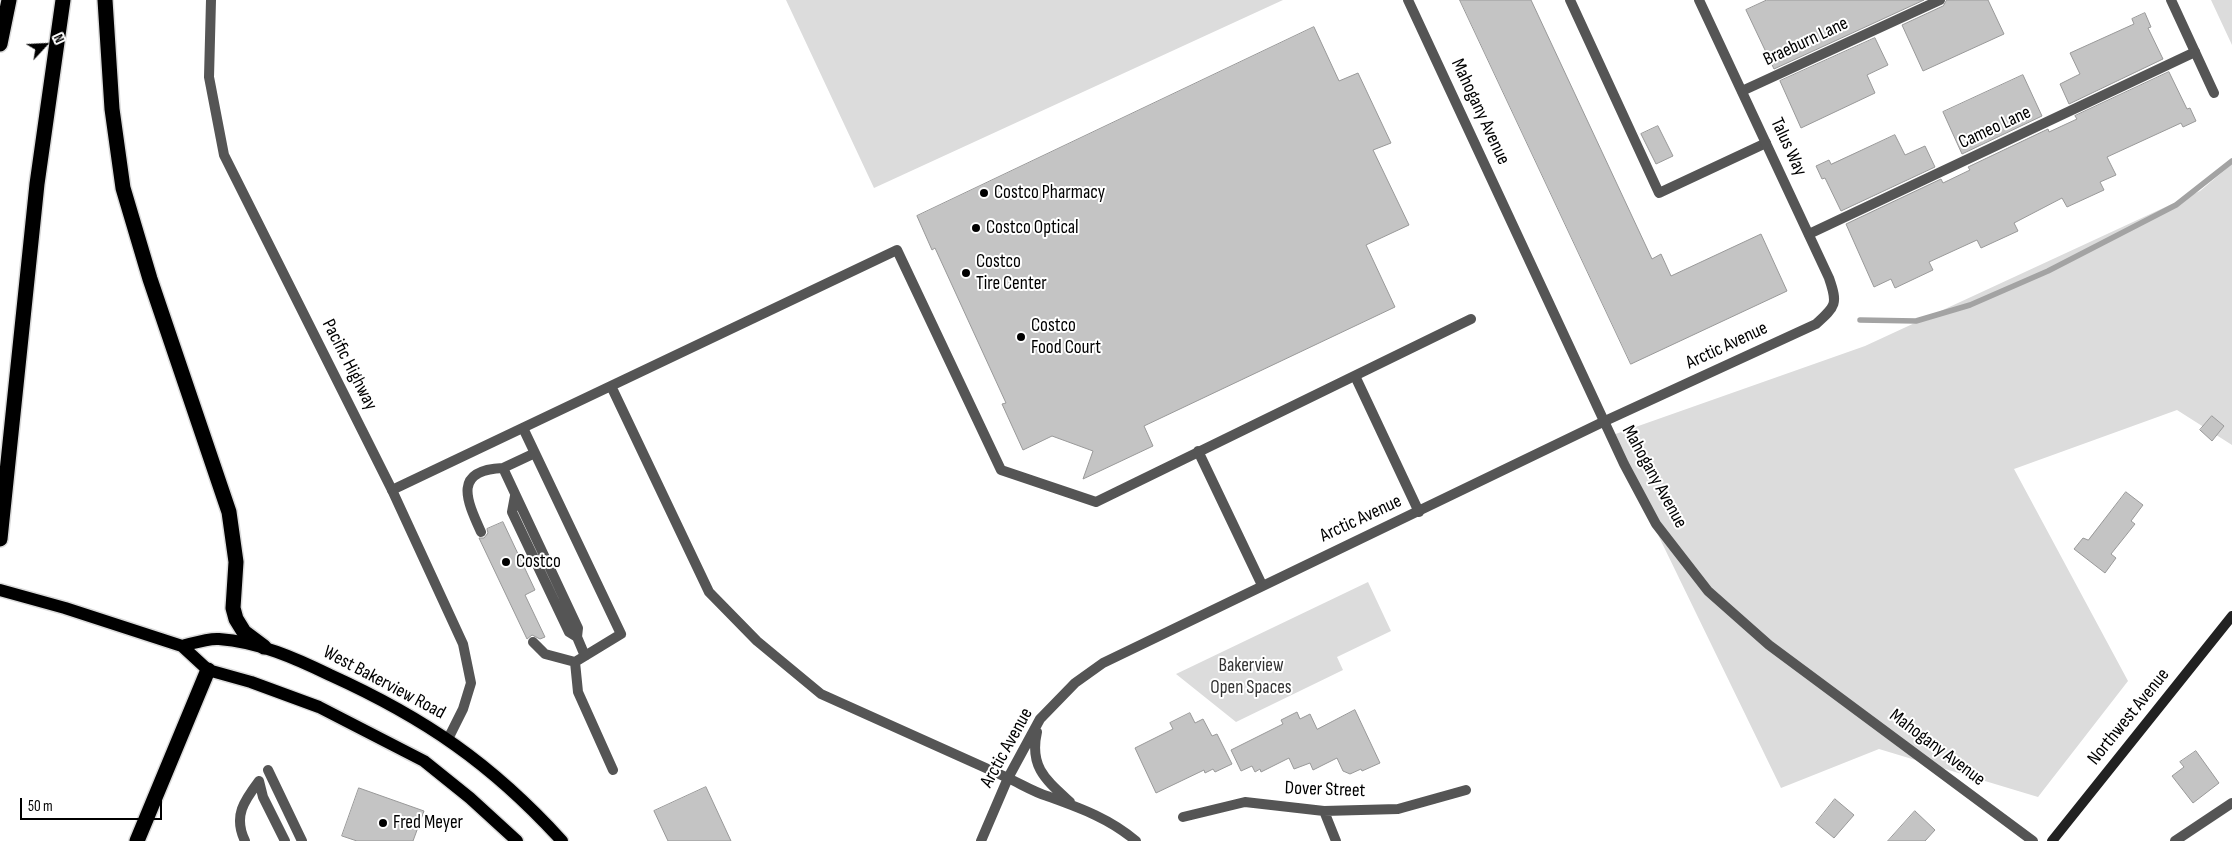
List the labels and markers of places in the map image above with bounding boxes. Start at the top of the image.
place label: Costco Pharmacy [994,182,1105,204]
marker: Costco Pharmacy [978,187,990,199]
place label: Costco Optical [986,217,1079,239]
marker: Costco Optical [970,222,982,234]
place label: Costco Tire Center [976,251,1047,295]
marker: Costco Tire Center [960,267,972,279]
place label: Costco Food Court [1031,315,1101,359]
marker: Costco Food Court [1015,331,1027,343]
place label: Costco [516,551,561,573]
marker: Costco [500,556,512,568]
place label: Fred Meyer [393,812,463,834]
marker: Fred Meyer [377,817,389,829]

